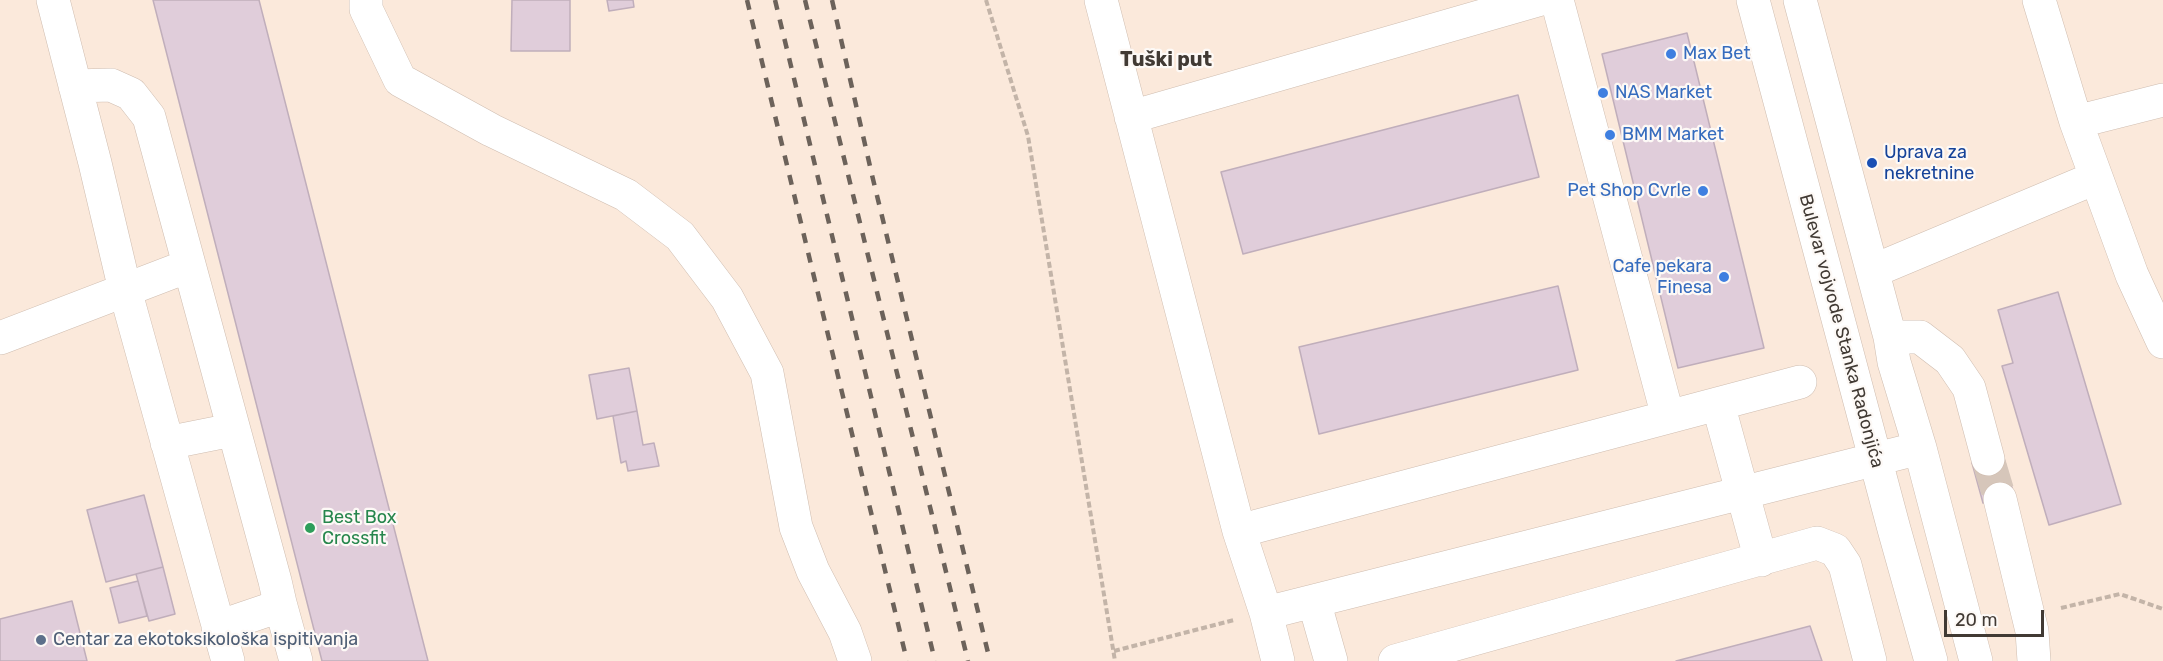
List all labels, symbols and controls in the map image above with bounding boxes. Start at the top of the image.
place label: Max Bet [1683,43,1750,65]
marker: Max Bet [1664,47,1678,61]
district label: Tuški put [1120,48,1212,72]
place label: NAS Market [1615,82,1712,104]
marker: NAS Market [1596,86,1610,100]
place label: BMM Market [1622,124,1724,146]
marker: BMM Market [1603,128,1617,142]
place label: Uprava za nekretnine [1884,142,1974,184]
marker: Uprava za nekretnine [1865,156,1879,170]
place label: Pet Shop Cvrle [1567,180,1691,202]
marker: Pet Shop Cvrle [1696,184,1710,198]
street label: Bulevar vojvode Stanka Radonjića [1794,192,1888,470]
place label: Cafe pekara Finesa [1612,256,1712,298]
marker: Cafe pekara Finesa [1717,270,1731,284]
place label: Best Box Crossfit [322,507,397,550]
marker: Best Box Crossfit [303,521,317,535]
scale bar [1947,598,2048,636]
text: 20 m [1955,609,1997,631]
place label: Centar za ekotoksikološka ispitivanja [53,629,358,651]
marker: Centar za ekotoksikološka ispitivanja [34,633,48,647]

